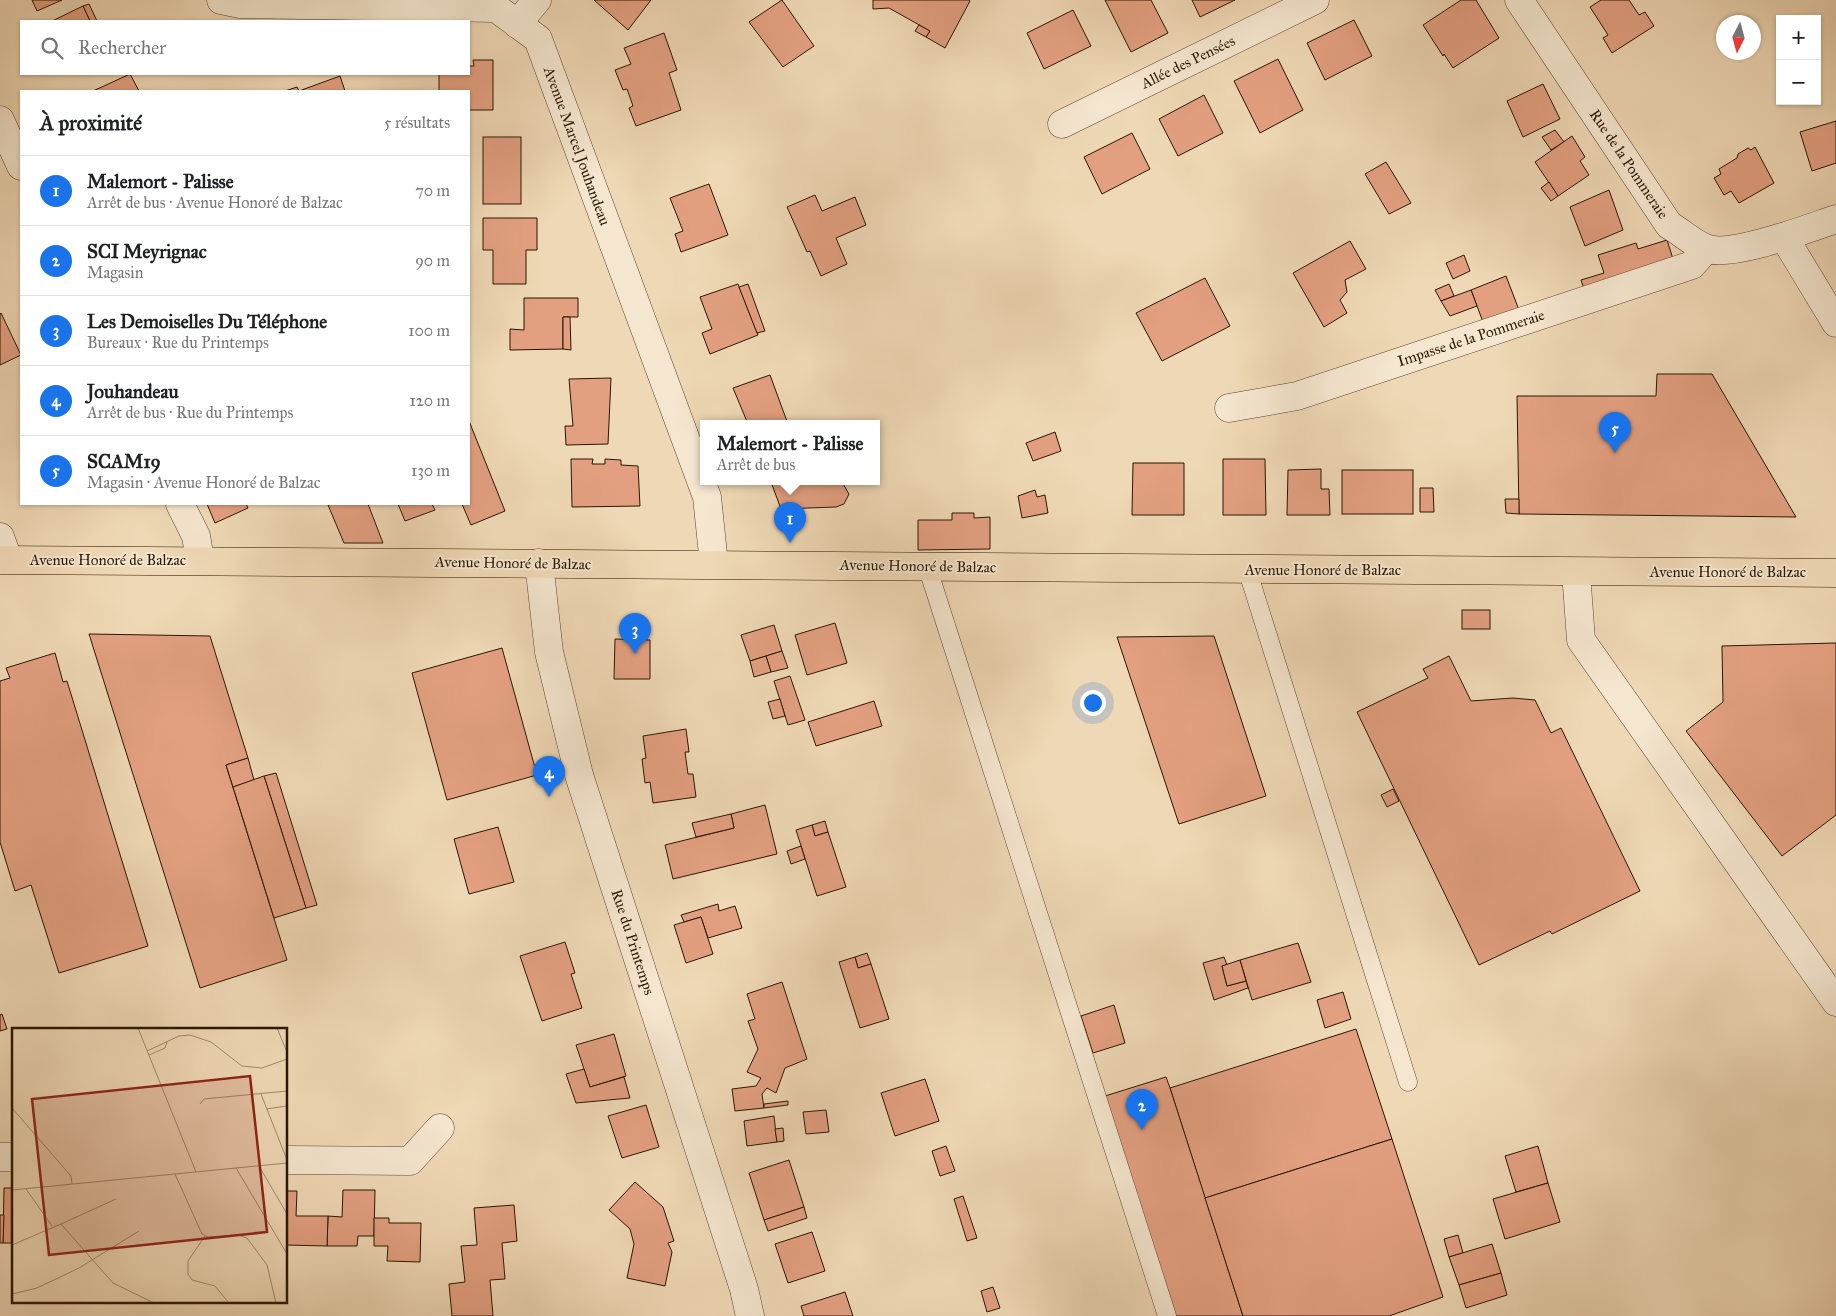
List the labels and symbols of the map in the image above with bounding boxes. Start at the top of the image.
north arrow [1716,15,1761,60]
street label: Allée des Pensées [1137,31,1238,93]
street label: Avenue Marcel Jouhandeau [539,63,614,228]
street label: Rue de la Pommeraie [1586,106,1672,222]
street label: Impasse de la Pommeraie [1395,306,1547,370]
pin: 5 [1599,412,1631,453]
pin: 1 [774,502,806,543]
street label: Avenue Honoré de Balzac [29,551,186,569]
street label: Avenue Honoré de Balzac [434,553,591,573]
street label: Avenue Honoré de Balzac [839,556,996,576]
street label: Avenue Honoré de Balzac [1244,561,1401,579]
street label: Avenue Honoré de Balzac [1649,563,1806,581]
pin: 3 [619,613,651,654]
your location [1080,690,1106,716]
pin: 4 [533,756,565,797]
street label: Rue du Printemps [607,887,659,997]
inset map [12,1028,288,1304]
pin: 2 [1126,1089,1158,1130]

